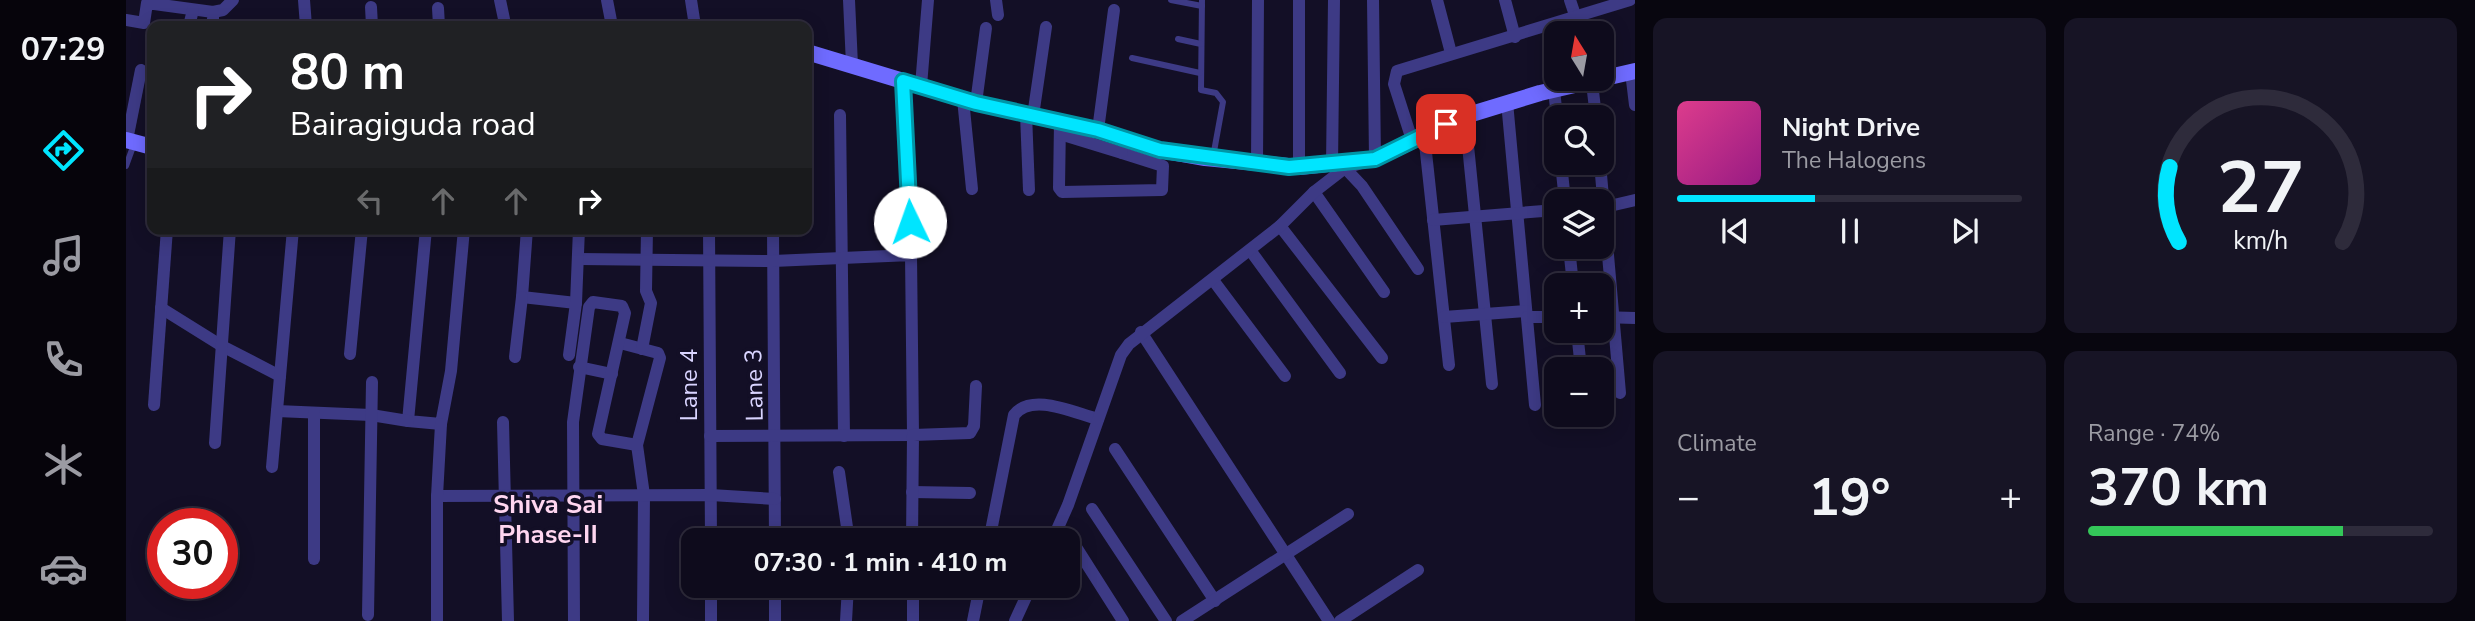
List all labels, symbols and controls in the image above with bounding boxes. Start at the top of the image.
north arrow [1544,21,1614,91]
map controls [1544,21,1614,427]
text: 07:29 [21,28,105,71]
text: 80 m [290,39,405,106]
icon: right [175,49,266,140]
pin [1416,94,1476,154]
text: Bairagiguda road [290,103,536,146]
icon: arrive [1427,105,1465,143]
button: search [1544,105,1614,175]
text: Night Drive [1782,110,1920,145]
icon: directions [39,126,88,175]
text: 27 [2217,138,2304,238]
text: The Halogens [1782,145,1926,176]
icon: left [351,182,389,220]
icon: ahead [424,182,462,220]
icon: ahead [497,182,535,220]
icon: right [570,182,608,220]
position arrow [873,185,947,259]
button: layers [1544,189,1614,259]
icon: previous [1716,212,1754,250]
icon: pause [1831,212,1869,250]
icon: next [1946,212,1984,250]
text: km/h [2233,224,2288,258]
icon: music [39,231,88,280]
button: + [1544,273,1614,343]
icon: phone [39,335,88,384]
street label: Lane 3 [737,348,771,422]
street label: Lane 4 [673,349,705,421]
button: − [1544,357,1614,427]
text: Range · 74% [2088,418,2220,449]
text: Climate [1677,428,1757,459]
icon: climate [39,440,88,489]
text: 370 km [2088,452,2269,523]
text: 19° [1808,462,1891,533]
text: − [1677,472,1700,523]
text: + [1999,472,2022,523]
district label: Shiva Sai Phase-II [493,487,603,552]
speed limit sign: 30 [147,508,238,599]
icon: car [39,544,88,593]
text: 07:30 · 1 min · 410 m [754,545,1007,580]

